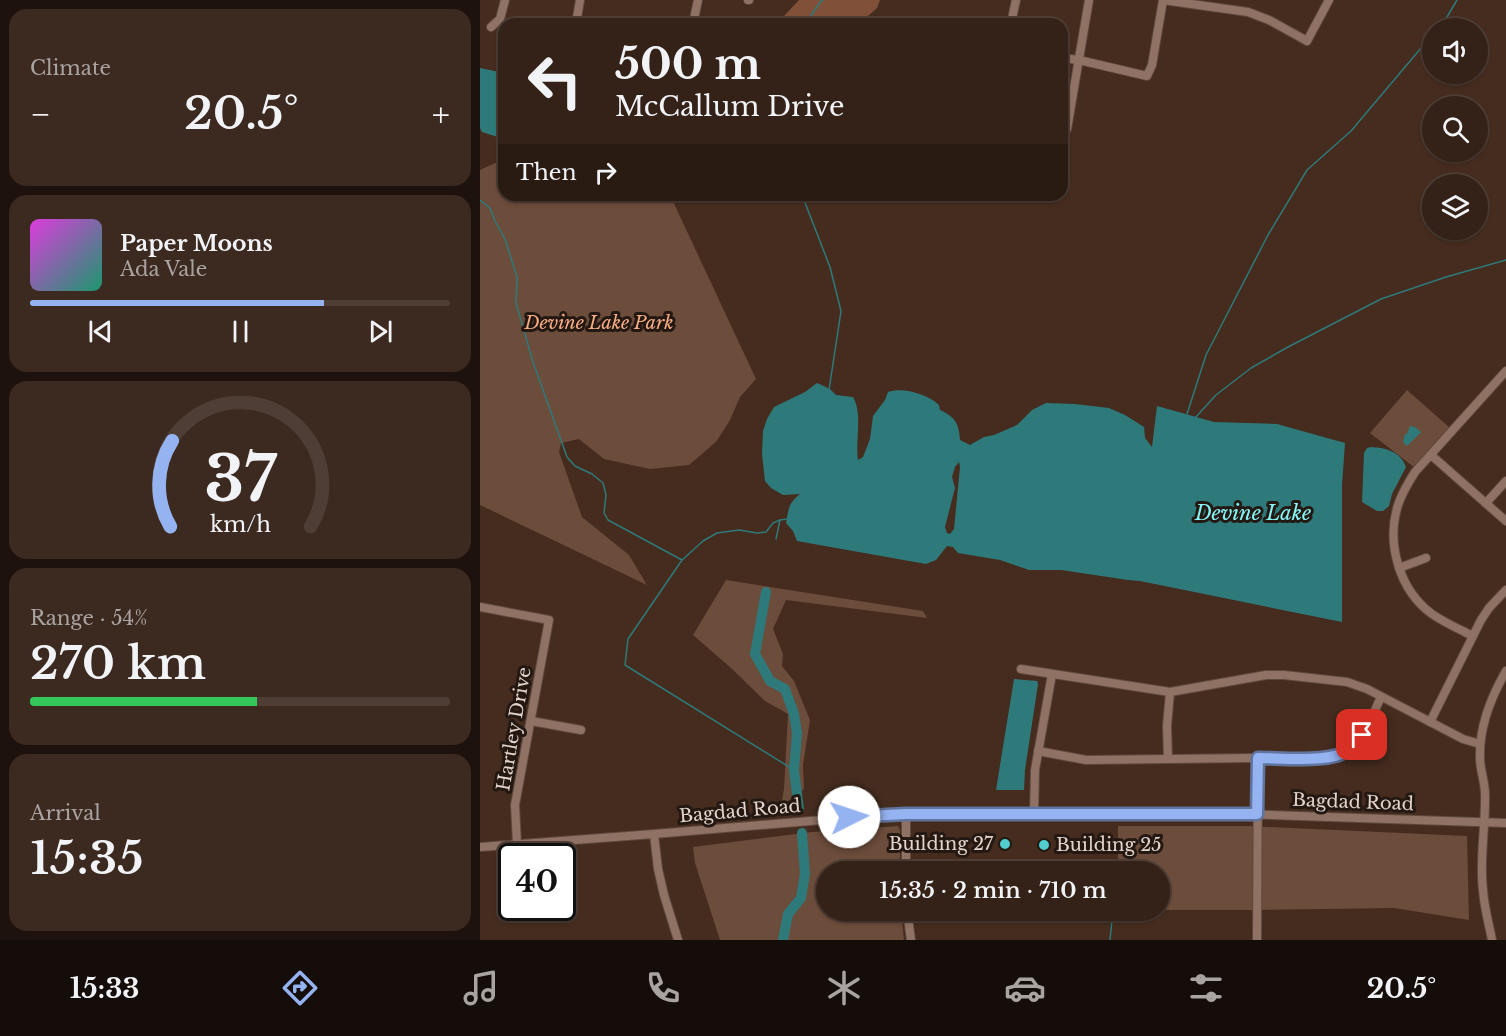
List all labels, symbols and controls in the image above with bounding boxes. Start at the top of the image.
map controls [1422,18,1488,240]
button: sound [1422,18,1488,84]
text: 500 m [615,38,761,90]
icon: left [516,42,594,120]
text: Climate [30,56,111,80]
text: 20.5° [184,85,299,141]
text: McCallum Drive [615,90,844,123]
text: − [30,94,51,135]
text: + [432,94,450,135]
button: search [1422,96,1488,162]
icon: right [589,156,622,189]
text: Then [516,159,577,186]
button: layers [1422,174,1488,240]
text: Paper Moons [120,230,273,257]
text: Ada Vale [120,257,207,281]
park label: Devine Lake Park [524,312,673,334]
icon: previous [84,315,117,348]
icon: pause [224,315,257,348]
icon: next [364,315,397,348]
text: 37 [204,440,277,518]
water label: Devine Lake [1194,501,1311,525]
text: km/h [210,511,271,538]
text: Range · 54% [30,606,148,630]
text: 270 km [30,635,206,691]
street label: Hartley Drive [492,665,536,793]
pin [1336,709,1387,760]
icon: arrive [1345,718,1378,751]
position arrow [817,785,881,849]
street label: Bagdad Road [1292,789,1414,815]
street label: Bagdad Road [678,795,802,827]
text: Arrival [30,801,101,825]
text: 15:35 [30,830,144,886]
place label: Building 27 [889,833,994,855]
place label: Building 25 [1056,834,1162,856]
marker: Building 27 [998,837,1012,851]
marker: Building 25 [1037,838,1051,852]
speed limit sign: 40 [498,843,576,921]
text: 15:35 · 2 min · 710 m [879,877,1107,904]
icon: directions [279,967,321,1009]
icon: music [460,967,502,1009]
icon: phone [642,967,684,1009]
icon: climate [823,967,865,1009]
icon: car [1004,967,1046,1009]
icon: filters [1185,967,1227,1009]
text: 15:33 [70,972,140,1005]
text: 20.5° [1367,972,1436,1005]

